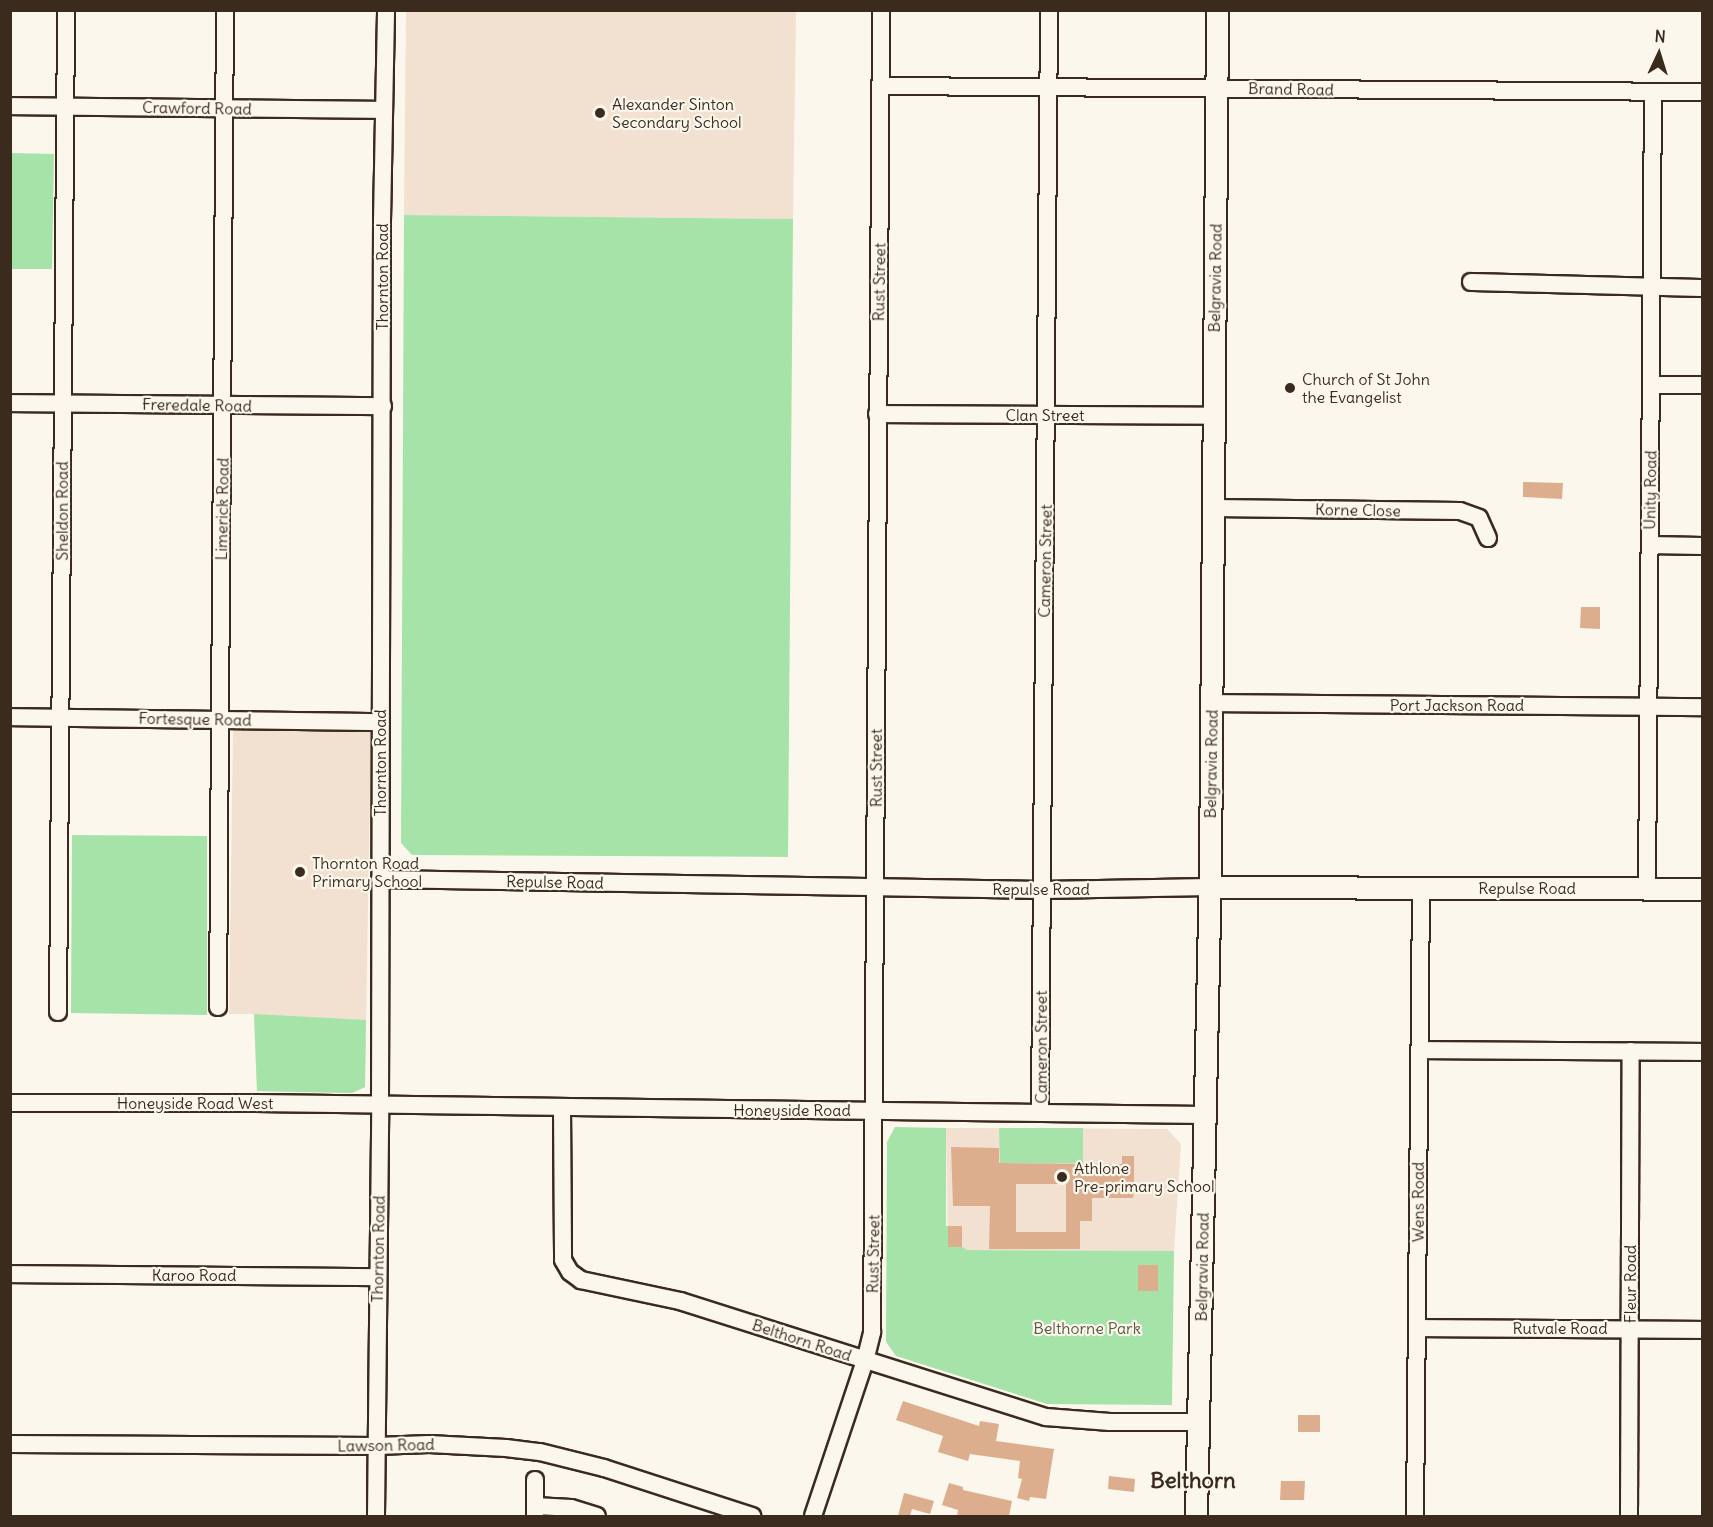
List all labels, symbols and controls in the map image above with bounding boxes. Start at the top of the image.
north arrow [1629,24,1689,84]
text: N [1654,26,1666,46]
street label: Brand Road [1248,79,1334,99]
place label: Alexander Sinton Secondary School [612,94,742,132]
street label: Crawford Road [142,97,252,119]
marker: Alexander Sinton Secondary School [593,106,607,120]
street label: Thornton Road [372,223,392,331]
street label: Belgravia Road [1204,223,1226,333]
street label: Rust Street [869,243,889,321]
place label: Church of St John the Evangelist [1302,369,1430,407]
marker: Church of St John the Evangelist [1283,381,1297,395]
street label: Freredale Road [142,394,252,416]
street label: Clan Street [1005,405,1085,425]
street label: Unity Road [1640,450,1660,530]
street label: Limerick Road [212,457,232,561]
street label: Sheldon Road [52,461,72,561]
street label: Korne Close [1315,500,1401,520]
street label: Cameron Street [1034,504,1056,618]
street label: Port Jackson Road [1390,695,1524,715]
street label: Fortesque Road [138,708,252,730]
street label: Thornton Road [370,709,390,817]
street label: Belgravia Road [1200,709,1222,819]
street label: Rust Street [866,729,886,807]
place label: Thornton Road Primary School [312,853,422,891]
marker: Thornton Road Primary School [293,865,307,879]
street label: Repulse Road [506,872,604,892]
street label: Repulse Road [1478,878,1576,898]
street label: Repulse Road [992,879,1090,899]
street label: Cameron Street [1031,990,1051,1104]
street label: Honeyside Road West [117,1093,273,1113]
street label: Honeyside Road [733,1100,851,1120]
place label: Athlone Pre-primary School [1074,1158,1215,1196]
street label: Wens Road [1408,1162,1428,1242]
marker: Athlone Pre-primary School [1055,1170,1069,1184]
street label: Thornton Road [367,1195,389,1303]
street label: Belgravia Road [1191,1212,1213,1322]
street label: Rust Street [863,1215,883,1293]
street label: Fleur Road [1620,1245,1640,1323]
street label: Karoo Road [152,1265,236,1285]
street label: Belthorn Road [750,1315,854,1365]
park label: Belthorne Park [1033,1318,1141,1338]
street label: Rutvale Road [1512,1318,1608,1338]
street label: Lawson Road [337,1435,435,1455]
district label: Belthorn [1150,1468,1236,1494]

